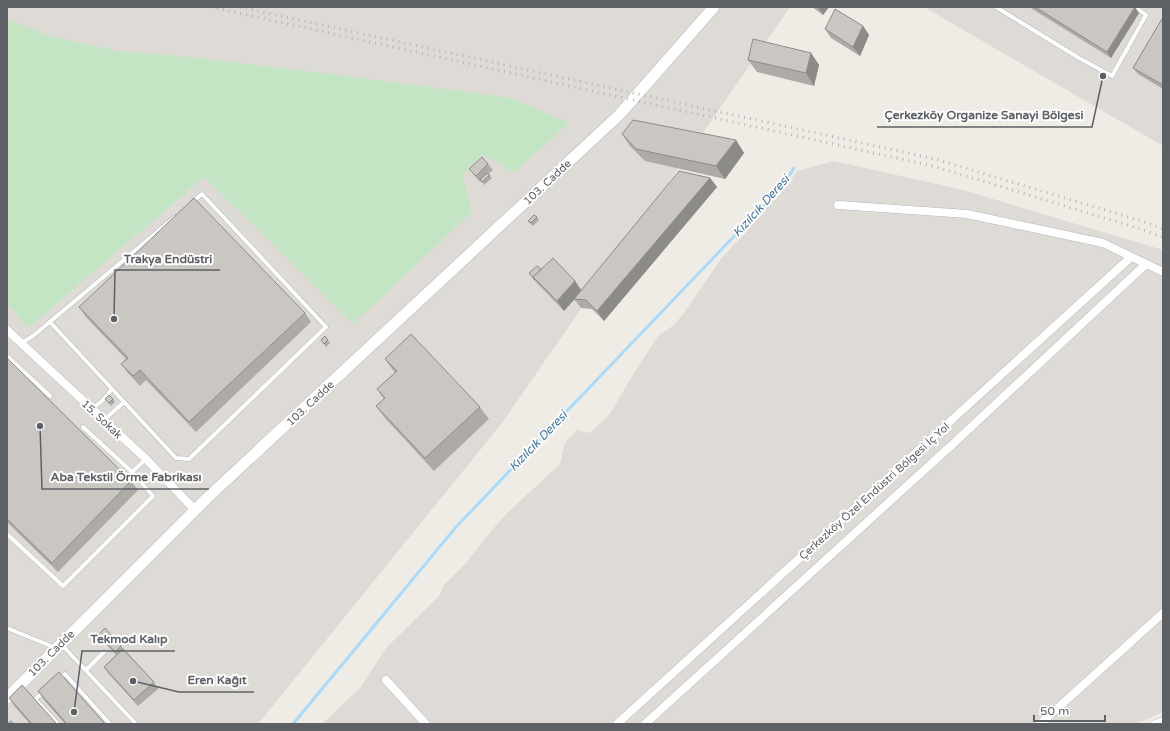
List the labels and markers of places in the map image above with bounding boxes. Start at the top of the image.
callout: Çerkezköy Organize Sanayi Bölgesi [877,103,1092,127]
callout: Trakya Endüstri [115,246,220,270]
callout: Aba Tekstil Örme Fabrikası [42,465,209,489]
callout: Tekmod Kalıp [82,627,175,651]
callout: Eren Kağıt [179,668,254,692]

